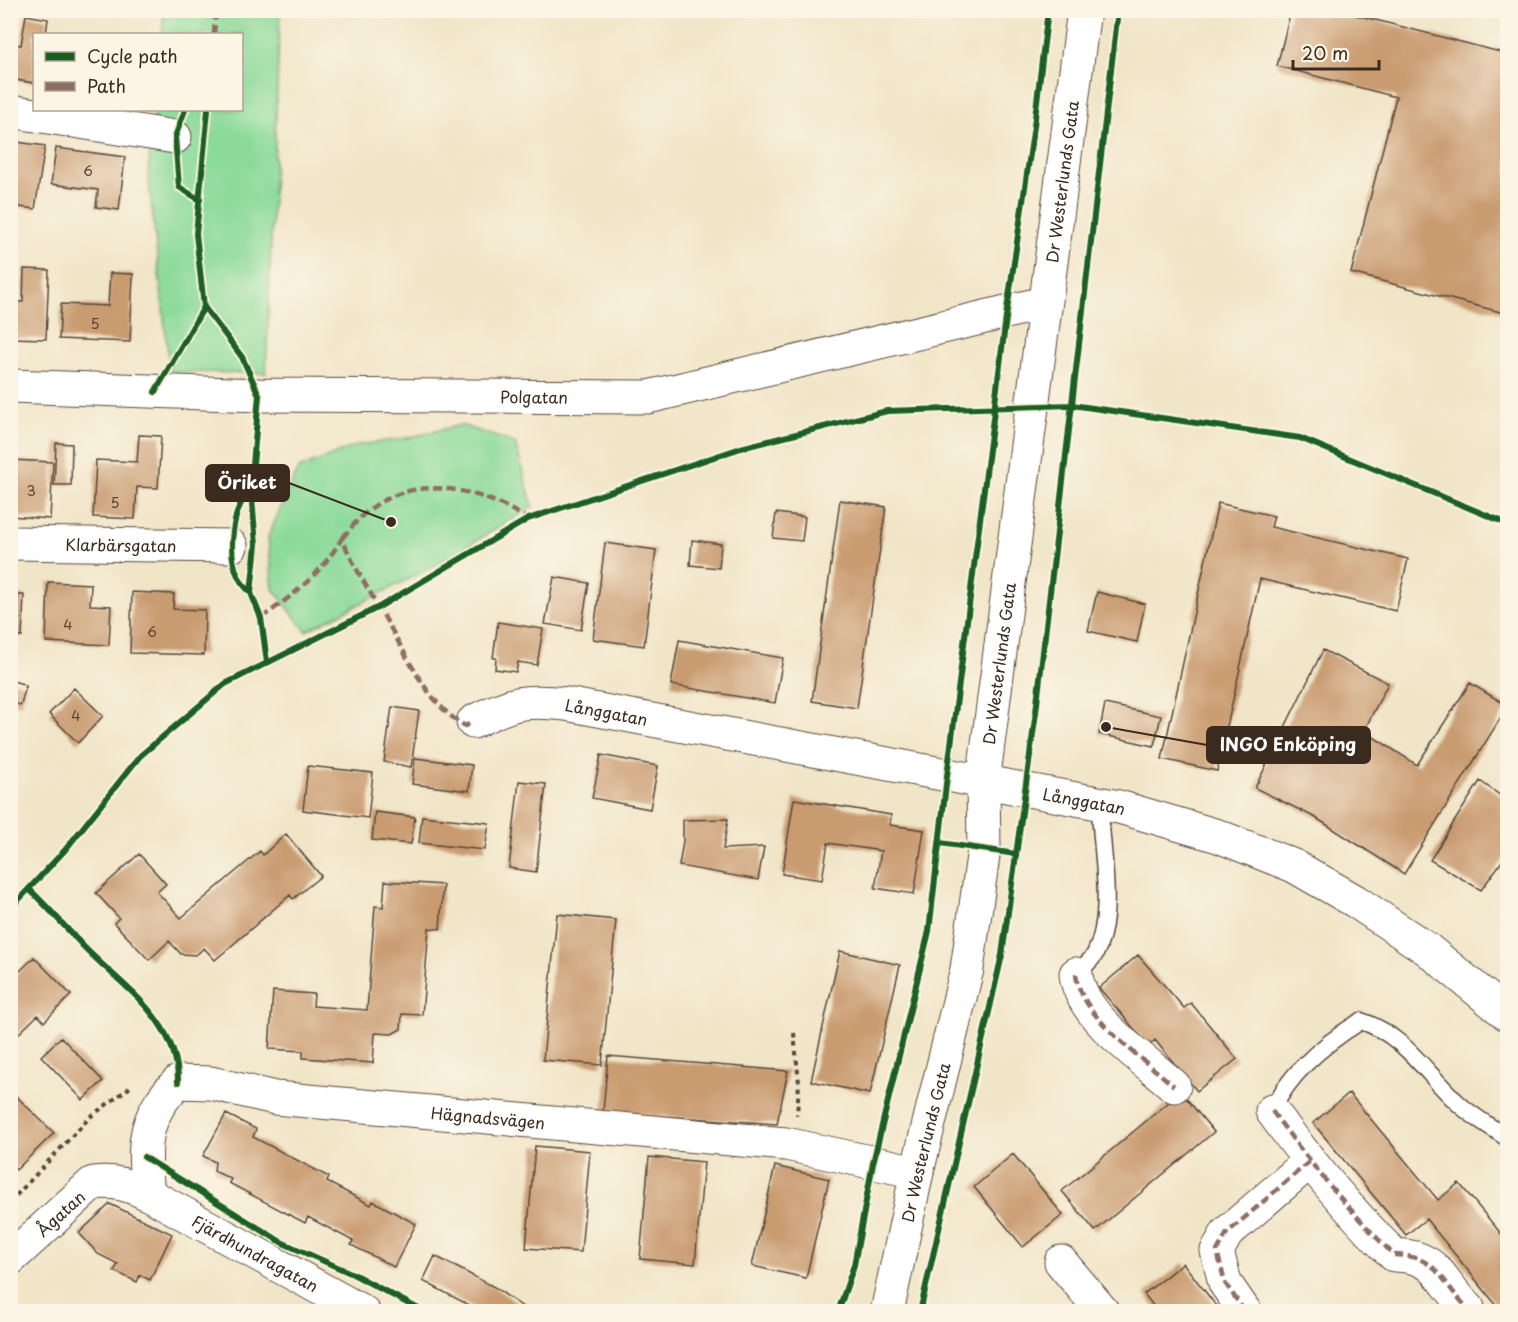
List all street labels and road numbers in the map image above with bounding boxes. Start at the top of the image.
street label: Dr Westerlunds Gata [1039,99,1084,264]
street label: Polgatan [500,384,568,409]
street label: Klarbärsgatan [65,532,177,557]
street label: Dr Westerlunds Gata [976,581,1021,746]
street label: Långgatan [563,692,650,731]
street label: Långgatan [1041,781,1129,820]
street label: Dr Westerlunds Gata [895,1060,956,1224]
street label: Hägnadsvägen [430,1100,546,1134]
street label: Ågatan [30,1184,90,1242]
street label: Fjärdhundragatan [188,1208,323,1297]

